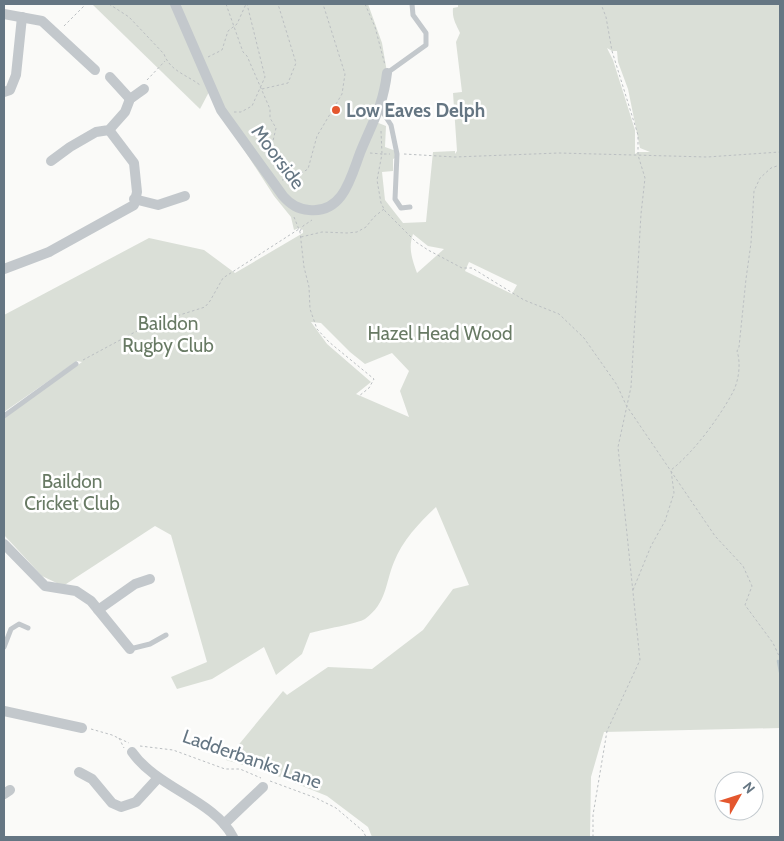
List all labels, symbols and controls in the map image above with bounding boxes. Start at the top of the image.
place label: Low Eaves Delph [346,99,485,122]
marker: Low Eaves Delph [330,104,342,116]
street label: Moorside [246,120,310,194]
park label: Baildon Rugby Club [122,312,214,357]
park label: Hazel Head Wood [367,322,513,345]
park label: Baildon Cricket Club [24,470,120,515]
street label: Ladderbanks Lane [180,724,325,794]
north arrow [714,771,764,821]
text: N [739,778,759,797]

